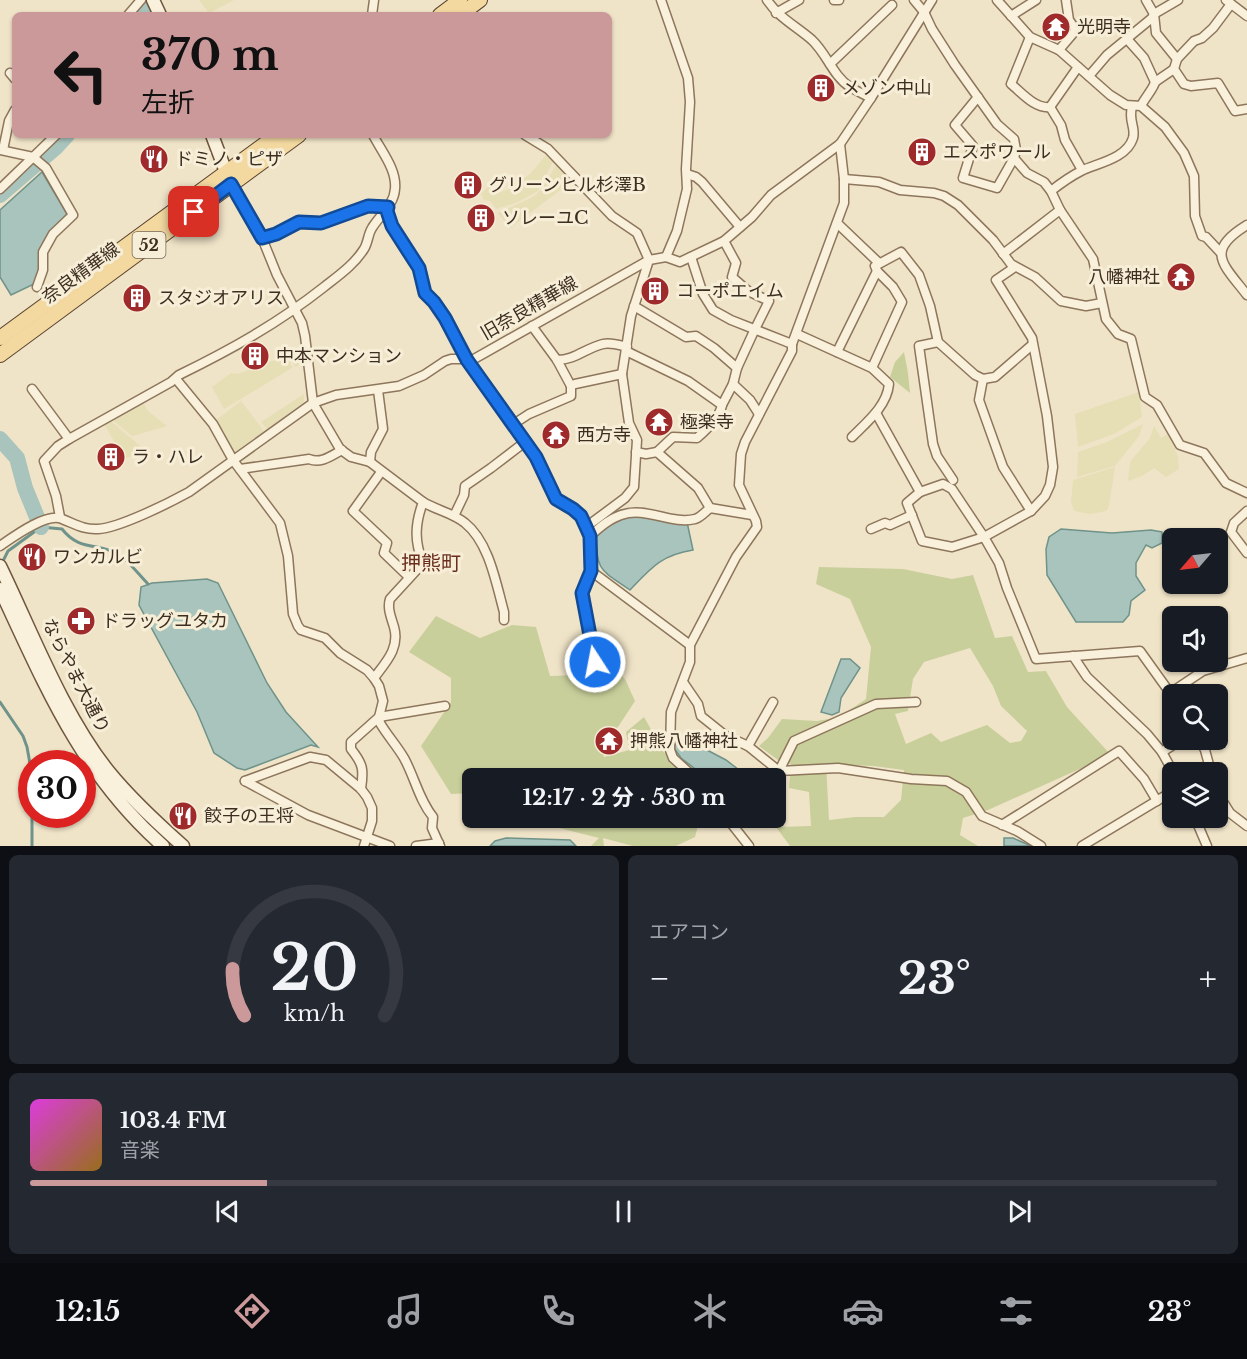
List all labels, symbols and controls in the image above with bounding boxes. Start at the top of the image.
temple icon: 光明寺 [1040,11,1072,43]
place label: 光明寺 [1077,16,1131,38]
text: 370 m [141,29,279,81]
icon: left [42,36,120,114]
building icon: メゾン中山 [805,72,837,104]
place label: メゾン中山 [842,77,932,99]
text: 左折 [141,86,195,119]
building icon: エスポワール [906,136,938,168]
place label: エスポワール [943,141,1051,163]
restaurant icon: ドミノ・ピザ [138,143,170,175]
place label: ドミノ・ピザ [175,148,283,170]
building icon: グリーンヒル杉澤B [452,169,484,201]
place label: グリーンヒル杉澤B [489,174,646,196]
pin [168,186,219,237]
icon: arrive [177,195,210,228]
building icon: ソレーユC [465,202,497,234]
place label: ソレーユC [502,207,588,229]
road number: 52 [132,232,166,258]
street label: 奈良精華線 [38,238,124,308]
temple icon: 八幡神社 [1165,261,1197,293]
place label: 八幡神社 [1088,266,1160,288]
street label: 旧奈良精華線 [477,271,581,345]
building icon: コーポエイム [639,275,671,307]
place label: コーポエイム [676,280,784,302]
building icon: スタジオアリス [121,282,153,314]
place label: スタジオアリス [158,287,284,309]
building icon: 中本マンション [239,340,271,372]
place label: 中本マンション [276,345,402,367]
temple icon: 極楽寺 [643,406,675,438]
place label: 極楽寺 [680,411,734,433]
temple icon: 西方寺 [540,419,572,451]
place label: 西方寺 [577,424,631,446]
building icon: ラ・ハレ [95,441,127,473]
place label: ラ・ハレ [132,446,204,468]
north arrow [1162,528,1228,594]
map controls [1162,528,1228,828]
restaurant icon: ワンカルビ [16,541,48,573]
place label: ワンカルビ [53,546,143,568]
district label: 押熊町 [401,551,461,575]
pharmacy icon: ドラッグユタカ [65,605,97,637]
button: sound [1162,606,1228,672]
place label: ドラッグユタカ [102,610,228,632]
street label: ならやま大通り [38,615,114,737]
position arrow [563,630,627,694]
button: search [1162,684,1228,750]
temple icon: 押熊八幡神社 [593,725,625,757]
place label: 押熊八幡神社 [630,730,738,752]
speed limit sign: 30 [18,750,96,828]
button: layers [1162,762,1228,828]
text: 12:17 · 2 分 · 530 m [523,784,725,811]
restaurant icon: 餃子の王将 [167,800,199,832]
place label: 餃子の王将 [204,805,294,827]
text: エアコン [649,920,729,944]
text: 20 [270,929,358,1007]
text: 23° [898,950,971,1006]
text: − [649,958,670,999]
text: + [1199,958,1217,999]
text: km/h [284,1001,345,1028]
text: 103.4 FM [120,1107,227,1134]
text: 音楽 [120,1138,160,1162]
icon: previous [211,1195,244,1228]
icon: pause [607,1195,640,1228]
icon: next [1003,1195,1036,1228]
icon: directions [231,1290,273,1332]
icon: music [384,1290,426,1332]
icon: phone [537,1290,579,1332]
icon: climate [689,1290,731,1332]
icon: car [842,1290,884,1332]
icon: filters [995,1290,1037,1332]
text: 12:15 [55,1295,120,1328]
text: 23° [1148,1295,1192,1328]

